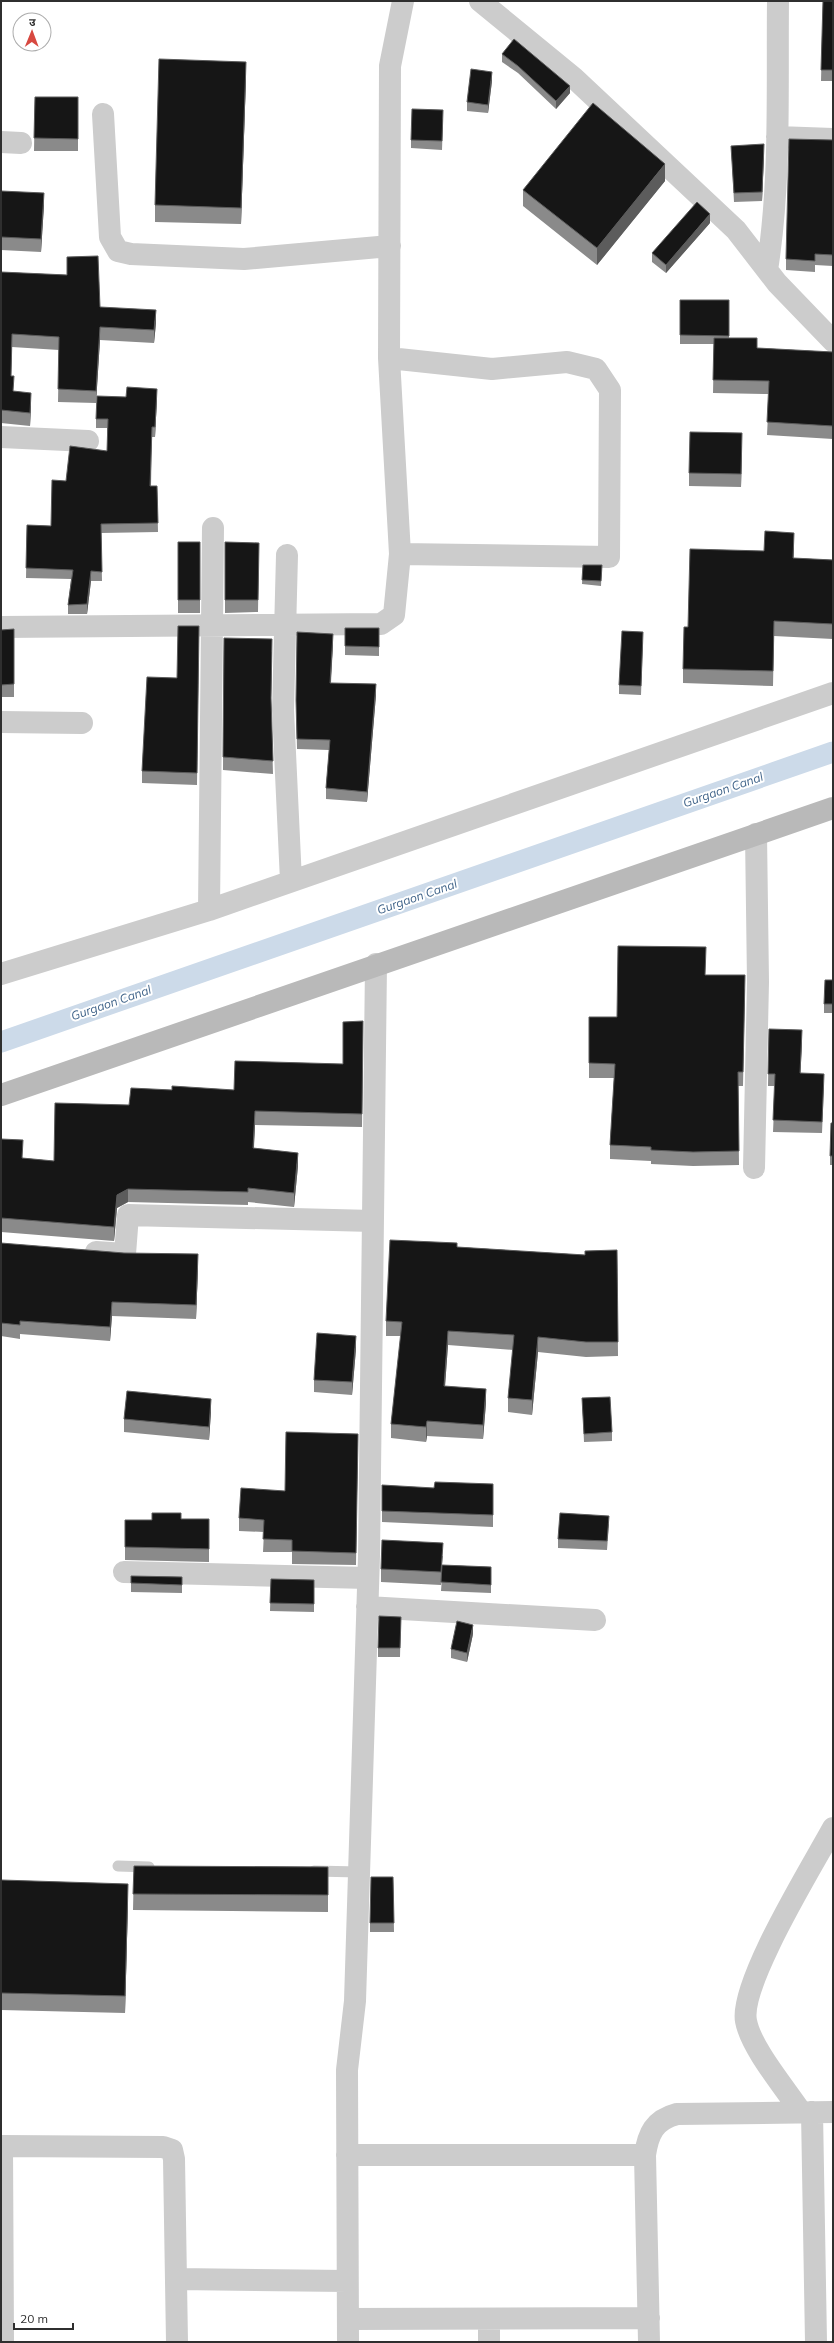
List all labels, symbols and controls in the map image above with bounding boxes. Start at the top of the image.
north arrow [12,12,52,52]
text: उ [29,15,36,29]
water label: Gurgaon Canal [681,769,765,810]
water label: Gurgaon Canal [375,876,459,917]
water label: Gurgaon Canal [69,982,153,1023]
scale bar [14,2305,73,2331]
text: 20 m [20,2311,48,2326]

